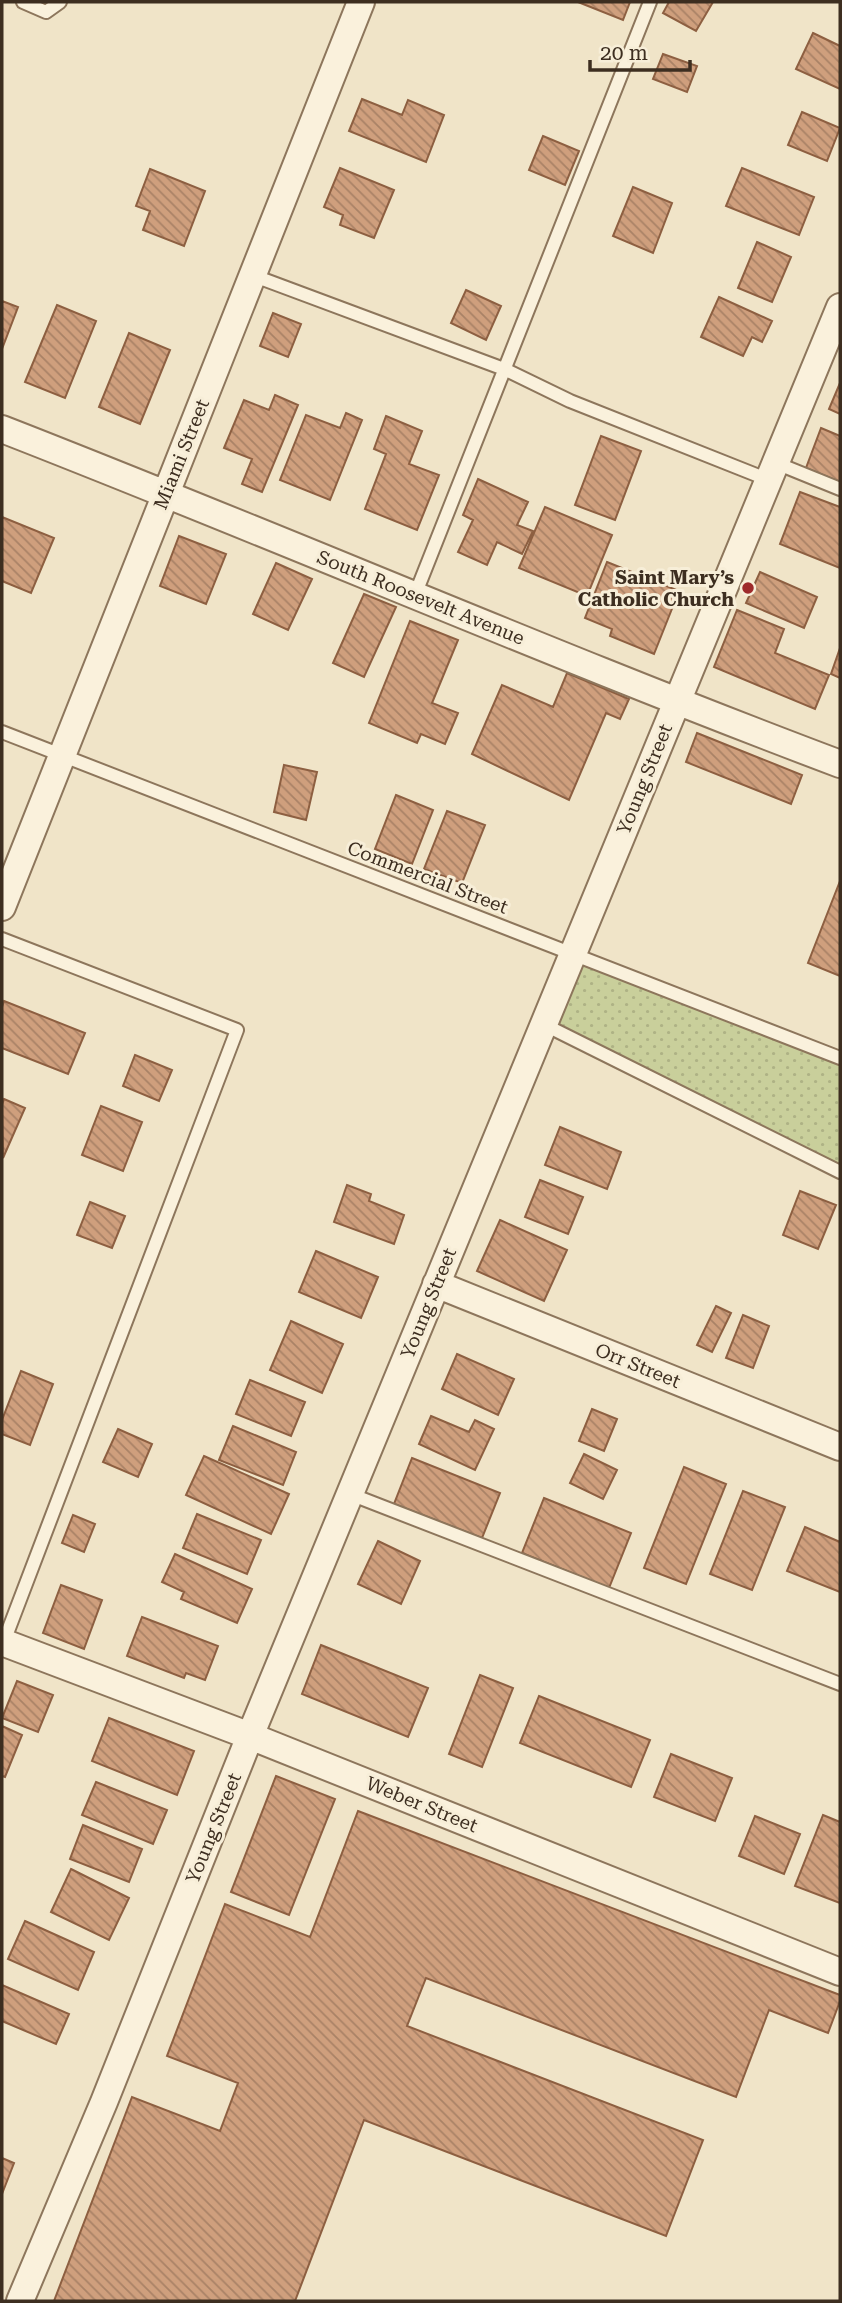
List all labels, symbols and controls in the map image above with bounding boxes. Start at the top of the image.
scale bar [590,28,690,72]
text: 20 m [600,41,648,65]
street label: Miami Street [149,396,214,513]
street label: South Roosevelt Avenue [314,545,528,650]
place label: Saint Mary’s Catholic Church [578,566,734,611]
marker: Saint Mary’s Catholic Church [740,580,756,596]
street label: Young Street [612,720,677,838]
street label: Commercial Street [344,836,511,919]
street label: Young Street [396,1244,461,1362]
street label: Orr Street [592,1338,684,1393]
street label: Young Street [181,1769,246,1887]
street label: Weber Street [363,1772,481,1837]

